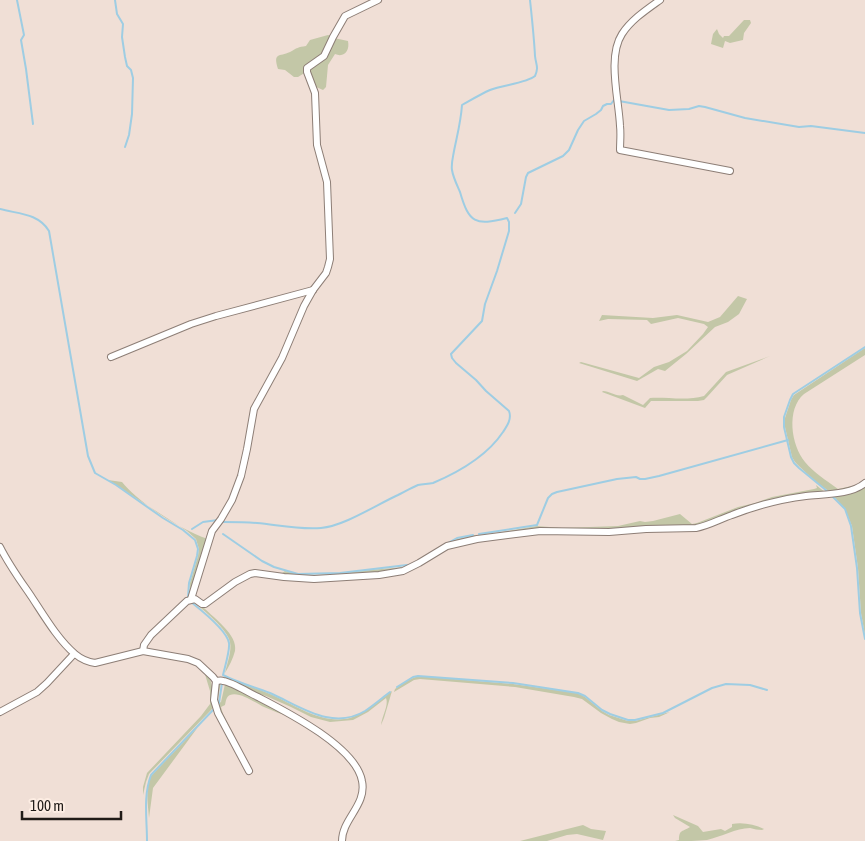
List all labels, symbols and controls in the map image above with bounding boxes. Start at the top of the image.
scale bar [22,788,121,820]
text: 100 m [30,797,64,814]

